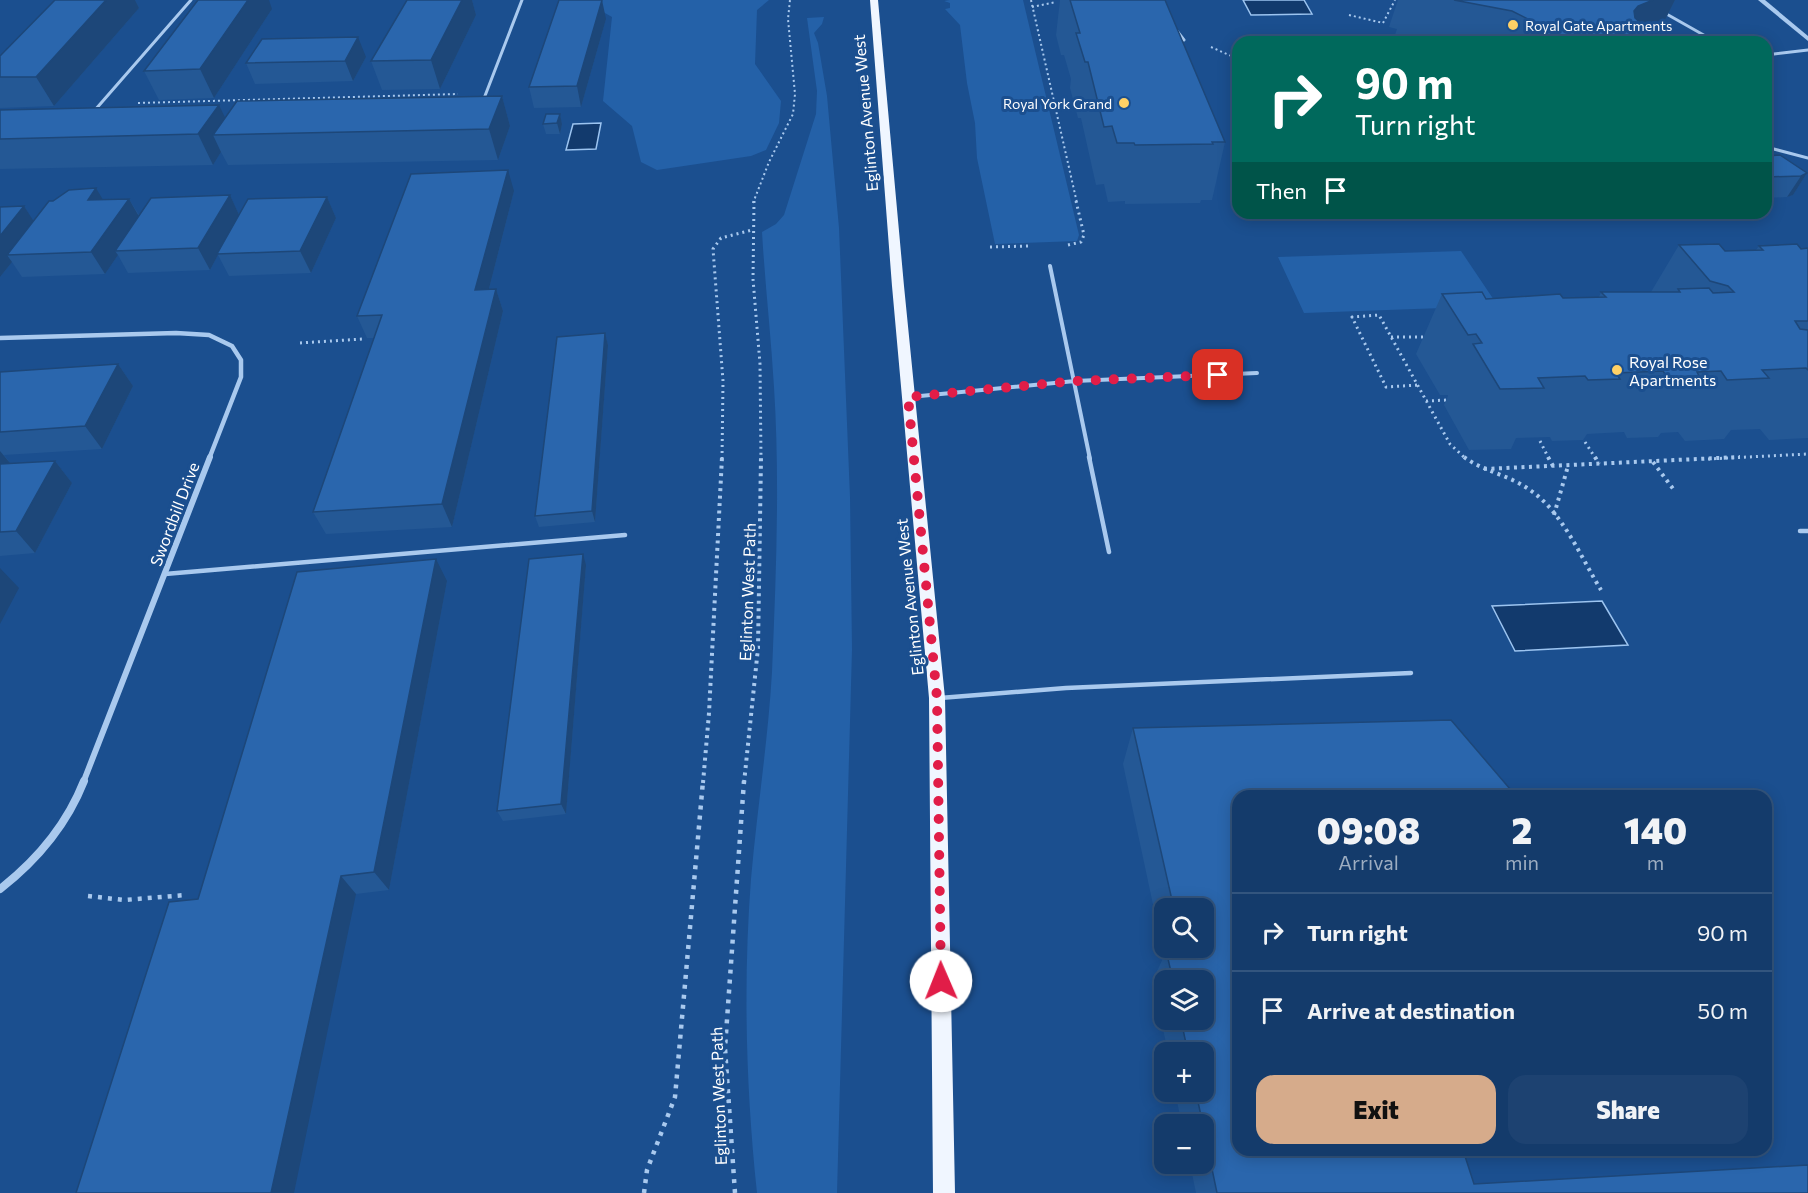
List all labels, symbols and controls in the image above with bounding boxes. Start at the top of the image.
place label: Royal Gate Apartments [1525,17,1672,34]
marker: Royal Gate Apartments [1506,18,1520,32]
street label: Eglinton Avenue West [849,33,881,192]
text: 90 m [1355,56,1454,108]
icon: right [1256,60,1334,138]
place label: Royal York Grand [1003,95,1112,112]
marker: Royal York Grand [1117,96,1131,110]
text: Turn right [1355,108,1475,141]
icon: arrive [1319,174,1352,207]
text: Then [1256,177,1307,204]
pin [1192,349,1243,400]
place label: Royal Rose Apartments [1629,352,1716,389]
icon: arrive [1201,358,1234,391]
marker: Royal Rose Apartments [1610,363,1624,377]
street label: Swordbill Drive [145,459,203,569]
street label: Eglinton Avenue West [891,517,927,676]
street label: Eglinton West Path [735,523,759,661]
text: 09:08 [1317,807,1420,851]
text: 2 [1512,807,1532,851]
text: 140 [1624,807,1687,851]
text: Arrival [1338,850,1399,874]
text: min [1505,850,1539,874]
text: m [1647,850,1664,874]
map controls [1154,898,1214,1174]
button: search [1154,898,1214,958]
icon: right [1256,916,1289,949]
text: Turn right [1307,919,1408,946]
text: 90 m [1697,919,1748,946]
position arrow [909,949,973,1013]
button: layers [1154,970,1214,1030]
icon: arrive [1256,994,1289,1027]
text: Arrive at destination [1307,997,1515,1024]
text: 50 m [1698,997,1748,1024]
street label: Eglinton West Path [706,1027,730,1165]
button: + [1154,1042,1214,1102]
button: Exit [1256,1075,1496,1144]
button: Share [1508,1075,1748,1144]
button: − [1154,1114,1214,1174]

